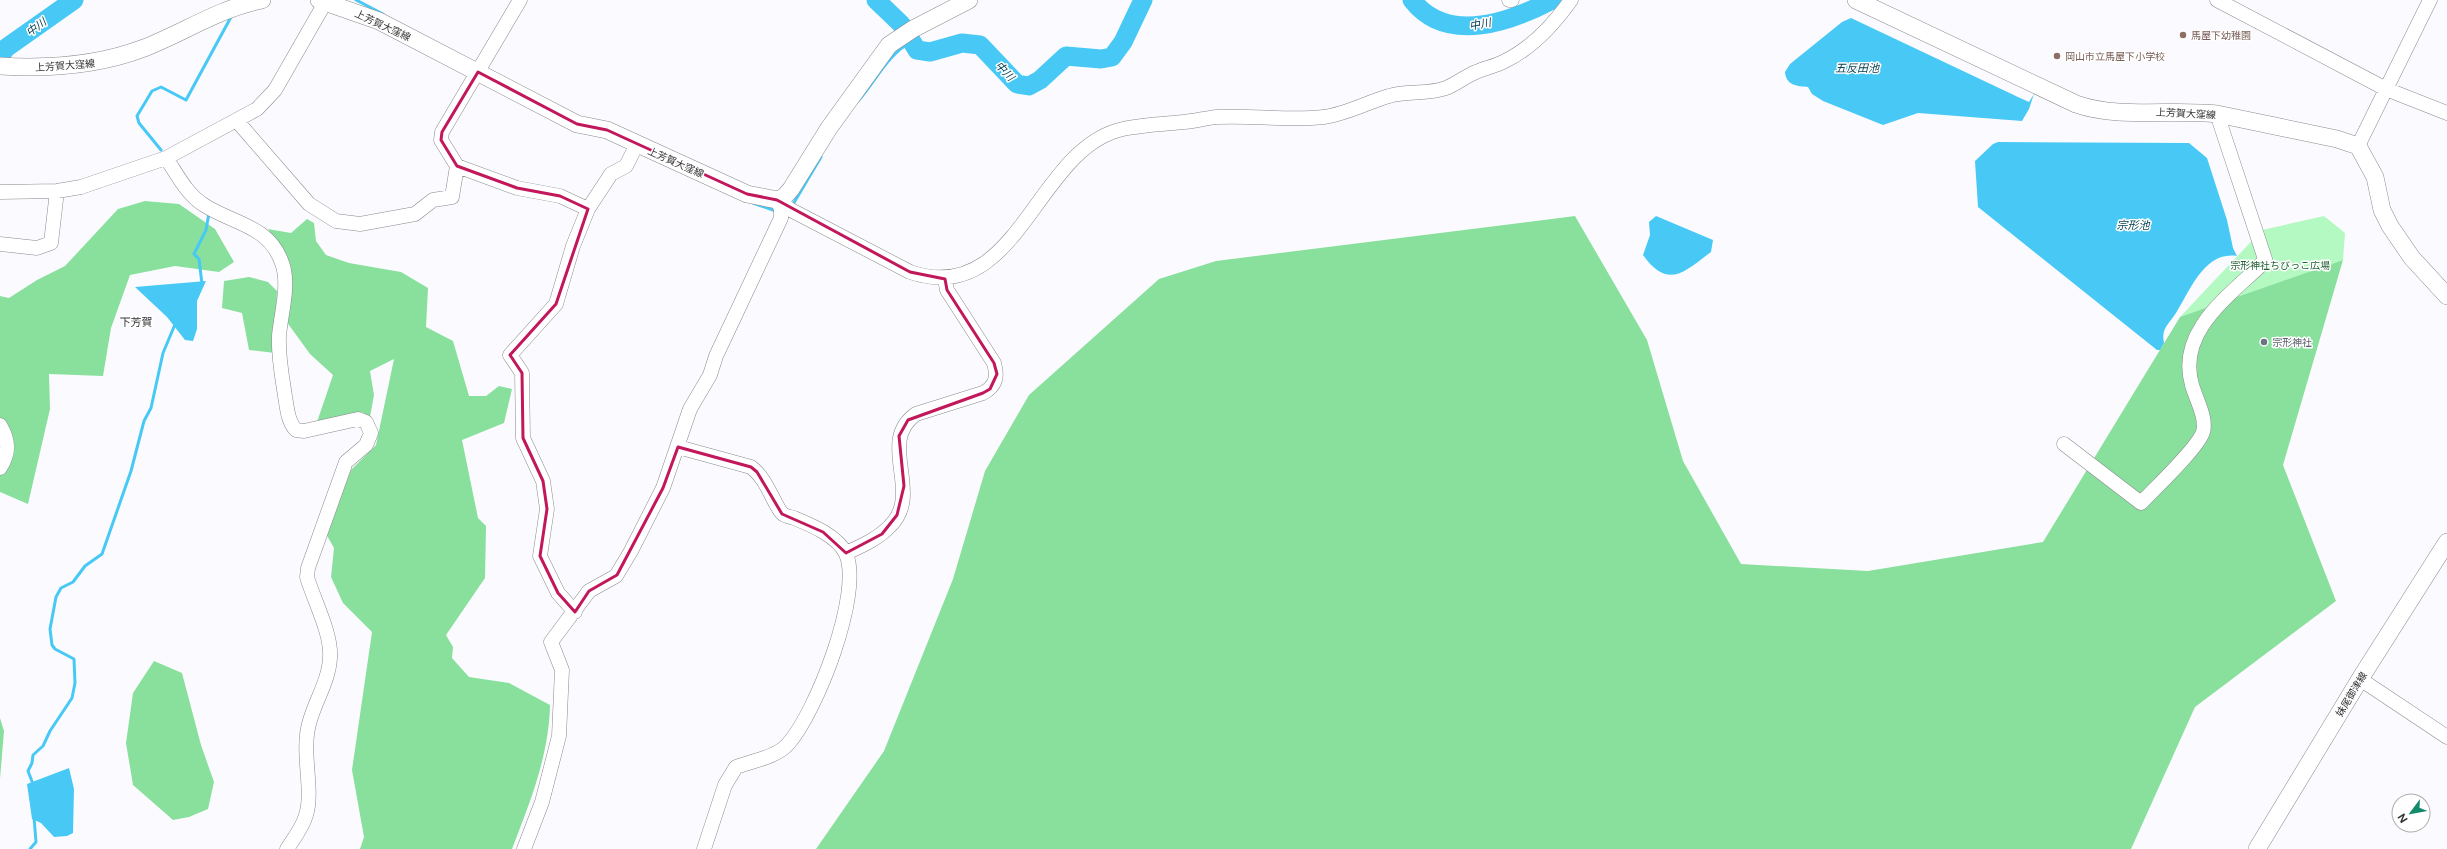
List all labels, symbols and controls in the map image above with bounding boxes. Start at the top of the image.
street label: 上芳賀大窪線 [353,7,413,43]
water label: 中川 [24,15,49,38]
water label: 中川 [1468,16,1493,32]
place label: 馬屋下幼稚園 [2191,29,2251,41]
marker: 馬屋下幼稚園 [2178,30,2188,40]
place label: 岡山市立馬屋下小学校 [2065,50,2165,62]
marker: 岡山市立馬屋下小学校 [2052,51,2062,61]
street label: 上芳賀大窪線 [35,57,95,73]
water label: 中川 [993,59,1018,84]
water label: 五反田池 [1835,62,1880,74]
street label: 上芳賀大窪線 [2156,105,2216,121]
street label: 上芳賀大窪線 [646,144,706,180]
water label: 宗形池 [2117,219,2150,231]
park label: 宗形神社ちびっこ広場 [2230,259,2330,271]
district label: 下芳賀 [120,316,153,328]
place label: 宗形神社 [2272,336,2312,348]
marker: 宗形神社 [2259,337,2269,347]
street label: 妹尾御津線 [2333,669,2369,719]
north arrow [2391,793,2431,833]
text: N [2395,811,2410,825]

